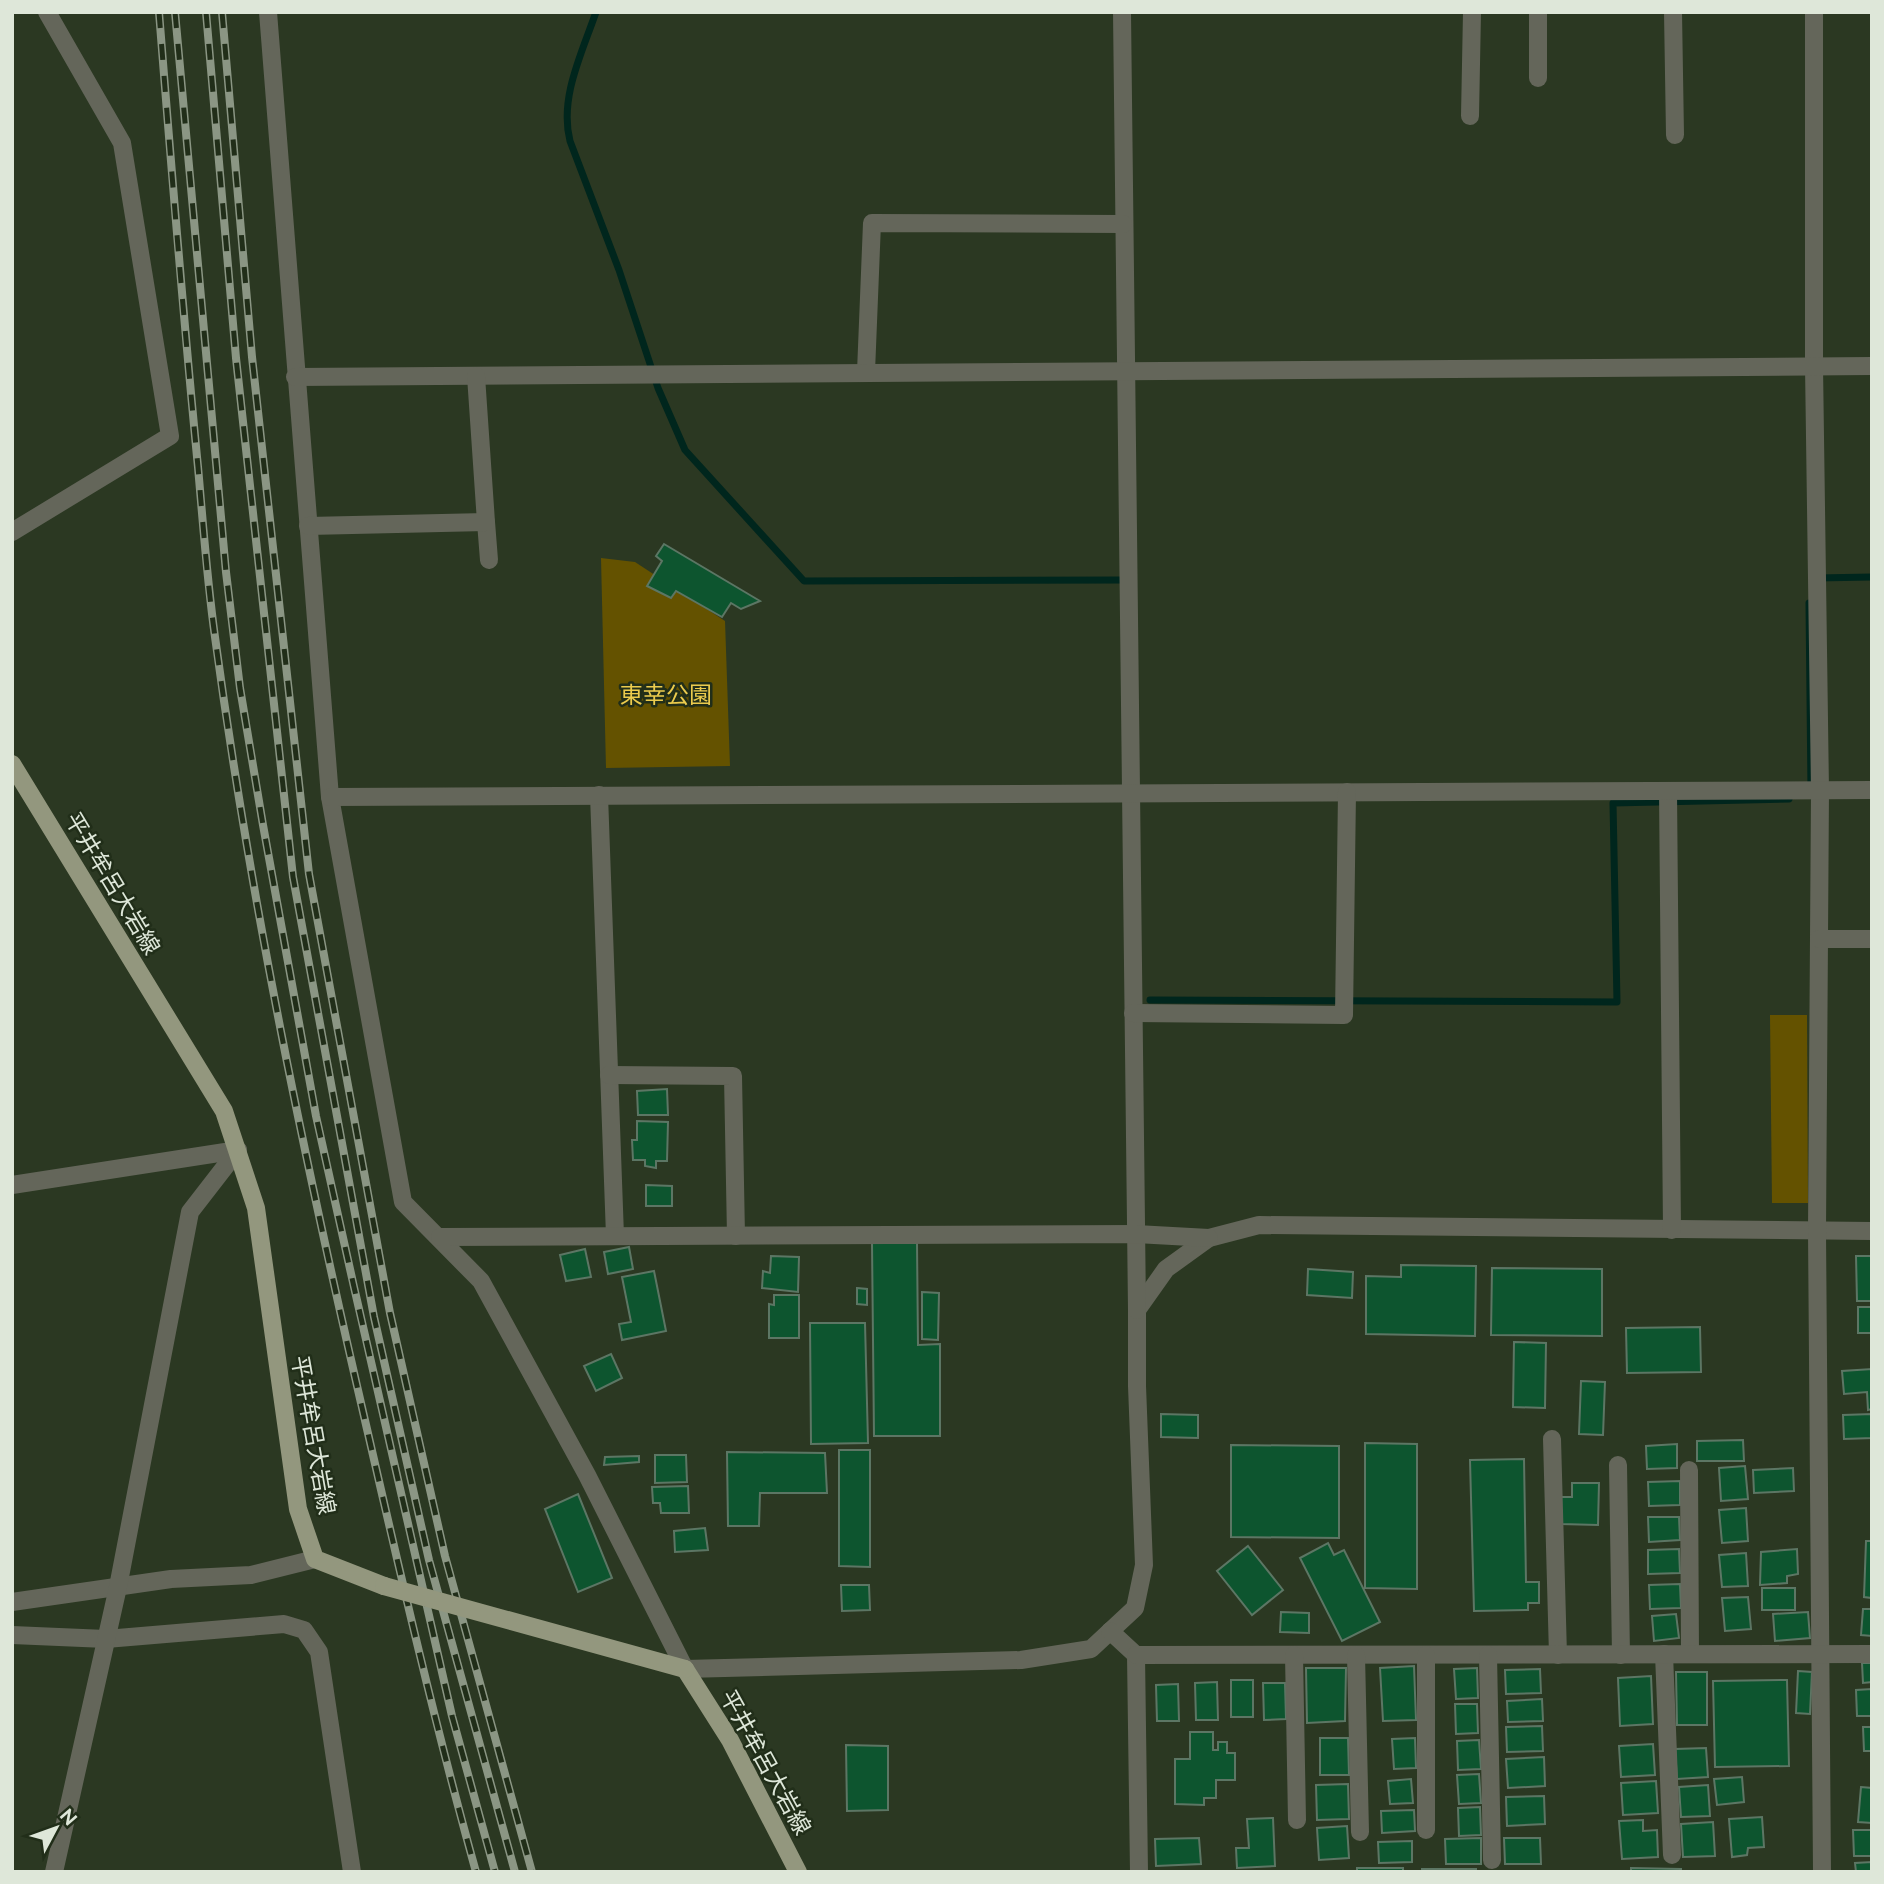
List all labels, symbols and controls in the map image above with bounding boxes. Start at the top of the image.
park label: 東幸公園 [620,681,712,708]
street label: 平井牟呂大岩線 [60,807,166,959]
street label: 平井牟呂大岩線 [287,1353,341,1517]
street label: 平井牟呂大岩線 [715,1685,817,1839]
north arrow [21,1793,91,1863]
text: N [56,1804,82,1830]

